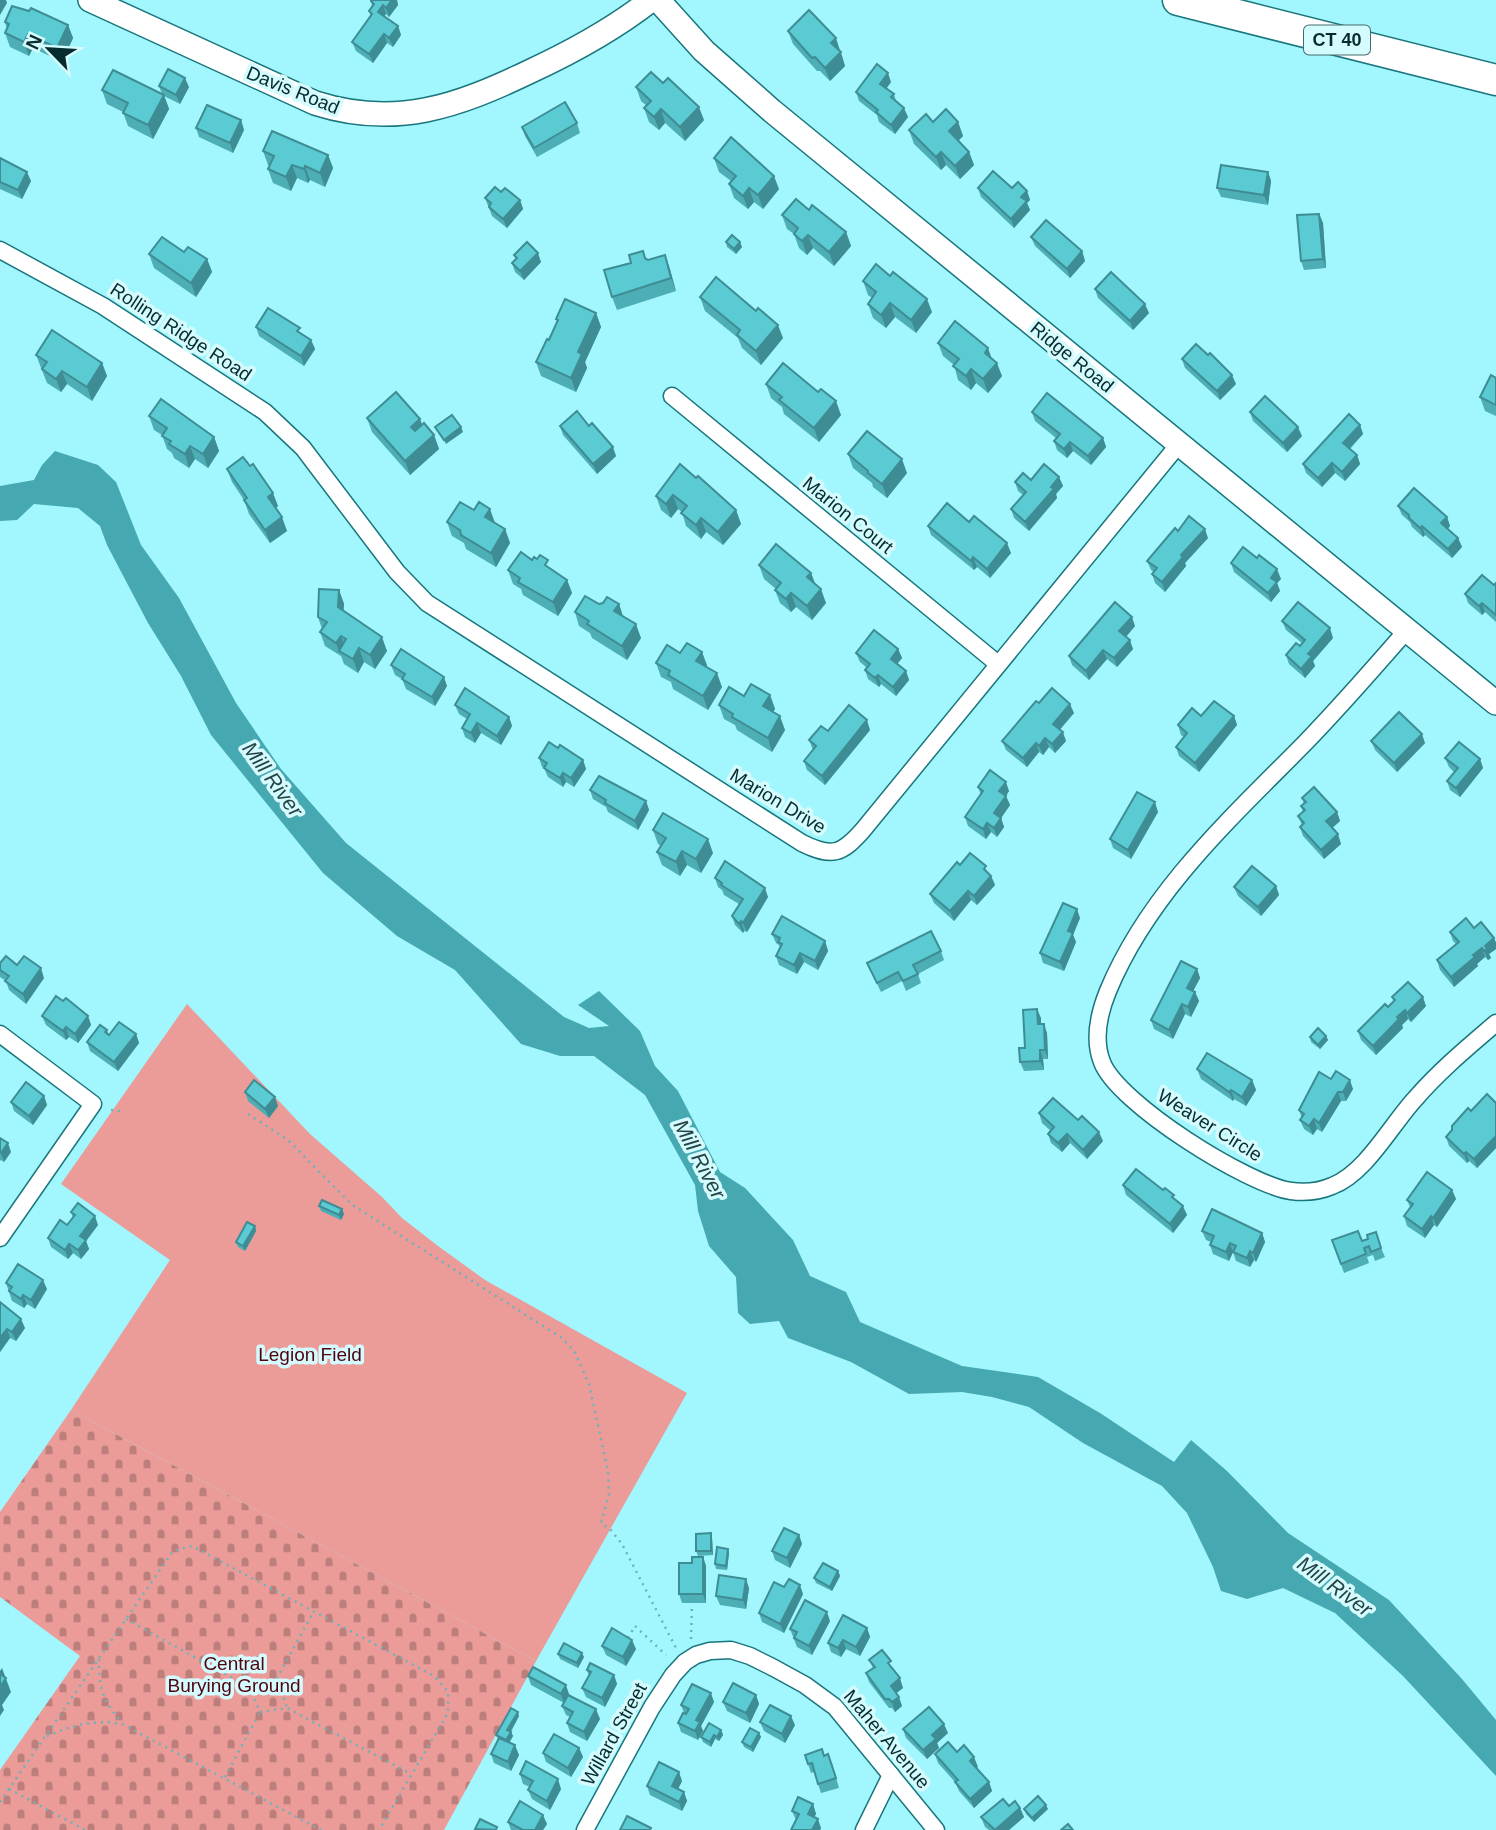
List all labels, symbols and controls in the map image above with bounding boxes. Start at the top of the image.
north arrow [14,14,84,84]
road number: CT 40 [1304,26,1370,55]
text: N [22,31,46,53]
street label: Davis Road [244,62,342,118]
street label: Rolling Ridge Road [107,279,255,385]
street label: Ridge Road [1026,317,1118,397]
street label: Marion Court [799,472,898,558]
water label: Mill River [238,737,308,821]
street label: Marion Drive [726,764,830,838]
street label: Weaver Circle [1154,1085,1266,1165]
water label: Mill River [670,1115,731,1203]
park label: Legion Field [258,1344,362,1365]
water label: Mill River [1293,1551,1377,1621]
park label: Central Burying Ground [167,1653,301,1696]
street label: Willard Street [577,1678,651,1789]
street label: Maher Avenue [840,1685,934,1793]

